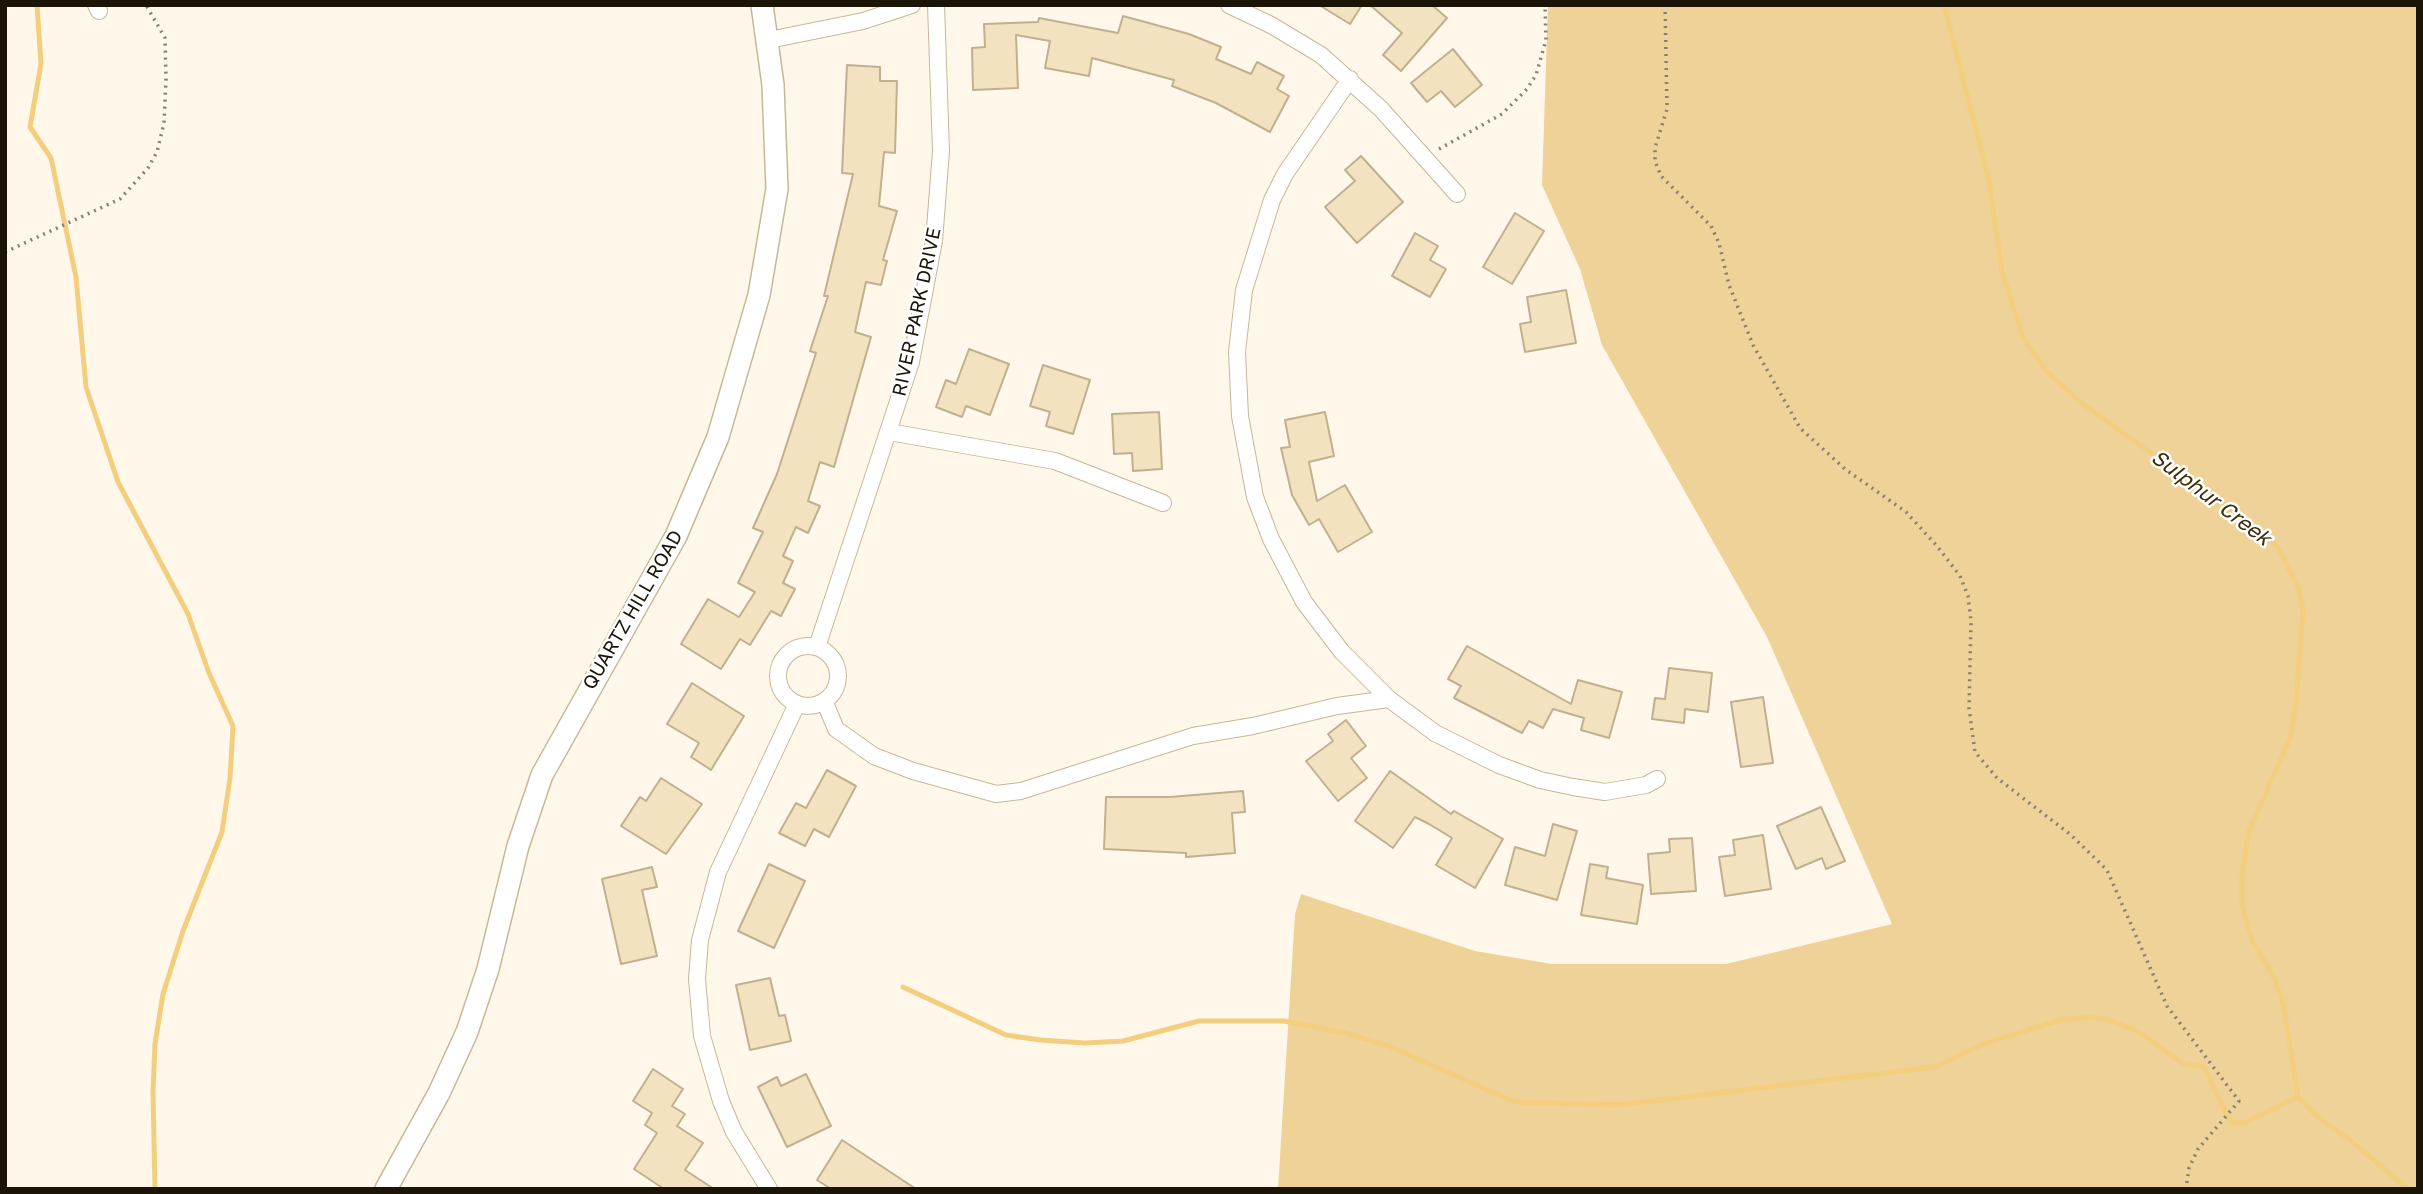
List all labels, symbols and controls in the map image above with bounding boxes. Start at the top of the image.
street label: RIVER PARK DRIVE [888,226,946,398]
water label: Sulphur Creek [2146,445,2276,551]
street label: QUARTZ HILL ROAD [578,526,688,694]

